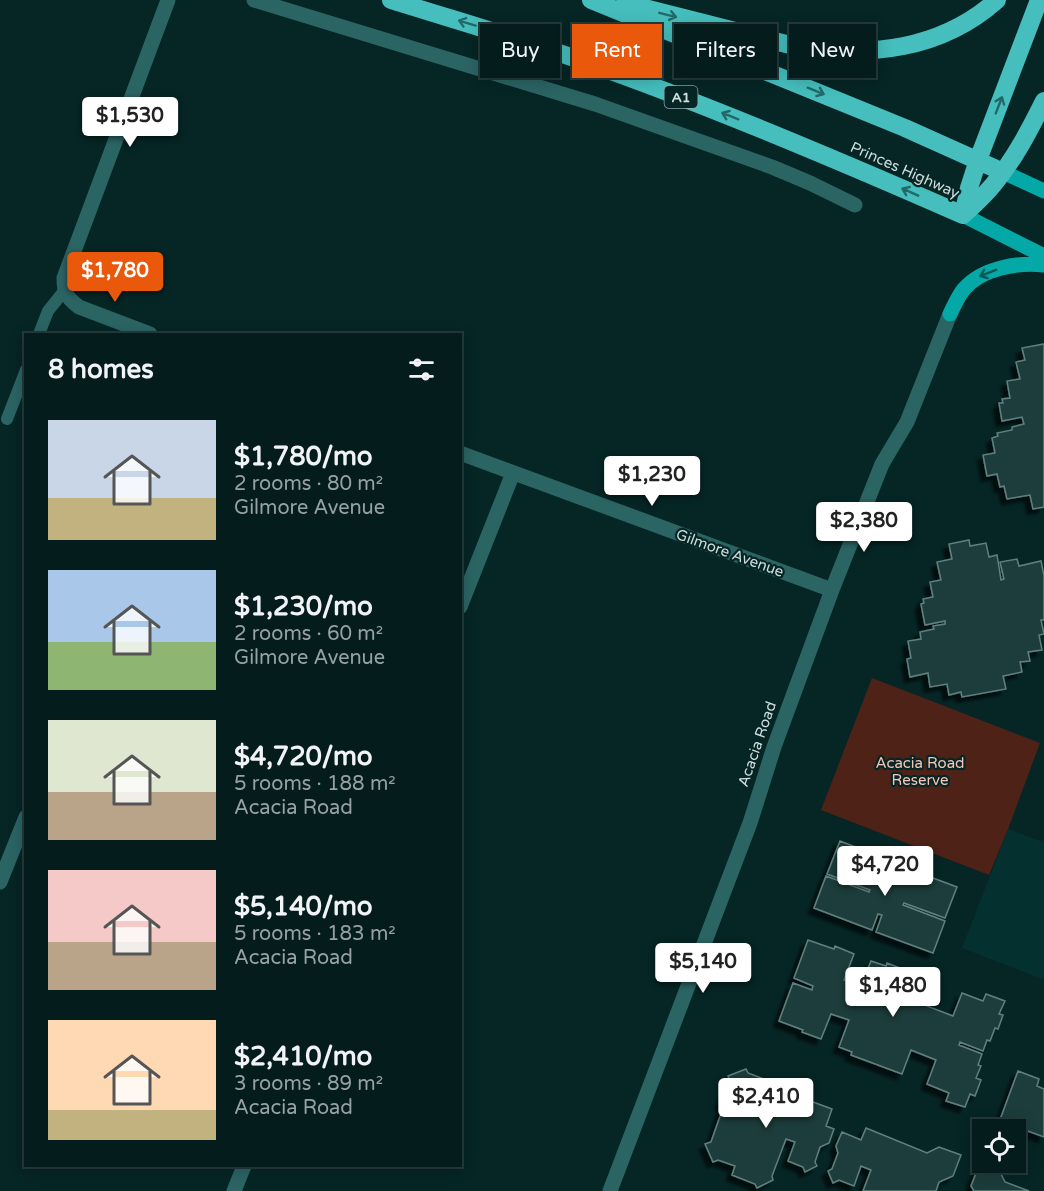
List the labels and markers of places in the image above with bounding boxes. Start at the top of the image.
pin: $1,530 [81,97,179,148]
pin: $1,780 [66,252,164,303]
pin: $1,230 [603,456,701,507]
pin: $2,380 [815,502,913,553]
pin: $4,720 [836,846,934,897]
pin: $5,140 [654,943,752,994]
pin: $1,480 [844,967,942,1018]
pin: $2,410 [717,1078,815,1129]

